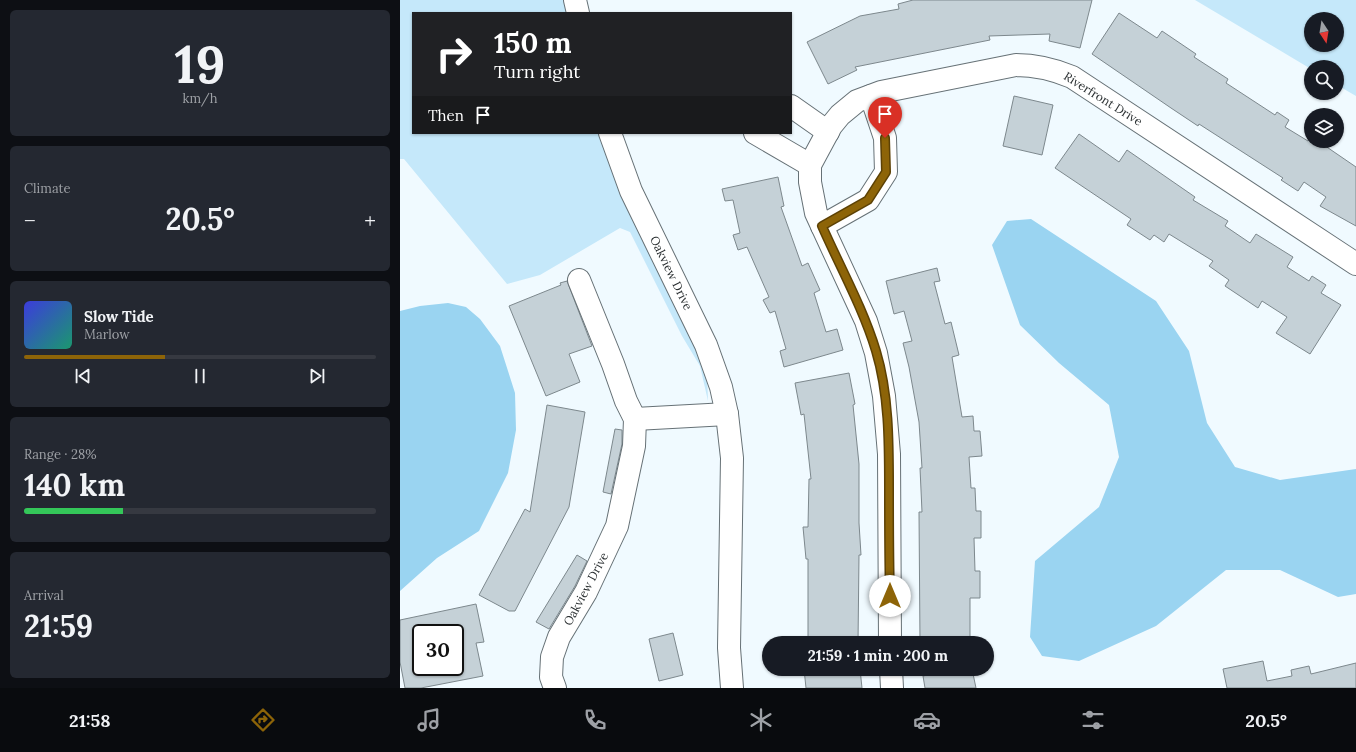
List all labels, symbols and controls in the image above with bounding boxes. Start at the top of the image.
north arrow [1304,12,1344,52]
map controls [1304,12,1344,148]
text: 150 m [494,25,571,61]
icon: right [428,28,480,80]
text: 19 [174,31,226,97]
text: Turn right [494,60,580,83]
button: search [1304,60,1344,100]
street label: Riverfront Drive [1061,68,1146,129]
text: km/h [182,90,218,107]
pin [868,97,902,138]
icon: arrive [874,103,896,125]
icon: arrive [472,104,494,126]
text: Then [428,106,464,125]
button: layers [1304,108,1344,148]
text: Climate [24,180,71,197]
text: 20.5° [165,200,235,238]
text: − [24,206,36,234]
text: + [364,206,376,234]
street label: Oakview Drive [647,233,696,313]
text: Slow Tide [84,307,154,326]
text: Marlow [84,326,130,343]
icon: previous [72,365,94,387]
icon: pause [189,365,211,387]
icon: next [306,365,328,387]
text: Range · 28% [24,446,97,463]
text: 140 km [24,466,125,504]
street label: Oakview Drive [560,549,611,628]
position arrow [869,575,911,617]
text: Arrival [24,587,64,604]
text: 21:59 [24,607,93,645]
speed limit sign: 30 [412,624,464,676]
text: 21:59 · 1 min · 200 m [808,646,948,665]
icon: directions [249,706,277,734]
icon: music [415,706,443,734]
icon: phone [581,706,609,734]
icon: climate [747,706,775,734]
icon: car [913,706,941,734]
icon: filters [1079,706,1107,734]
text: 21:58 [69,709,110,732]
text: 20.5° [1245,709,1287,732]

